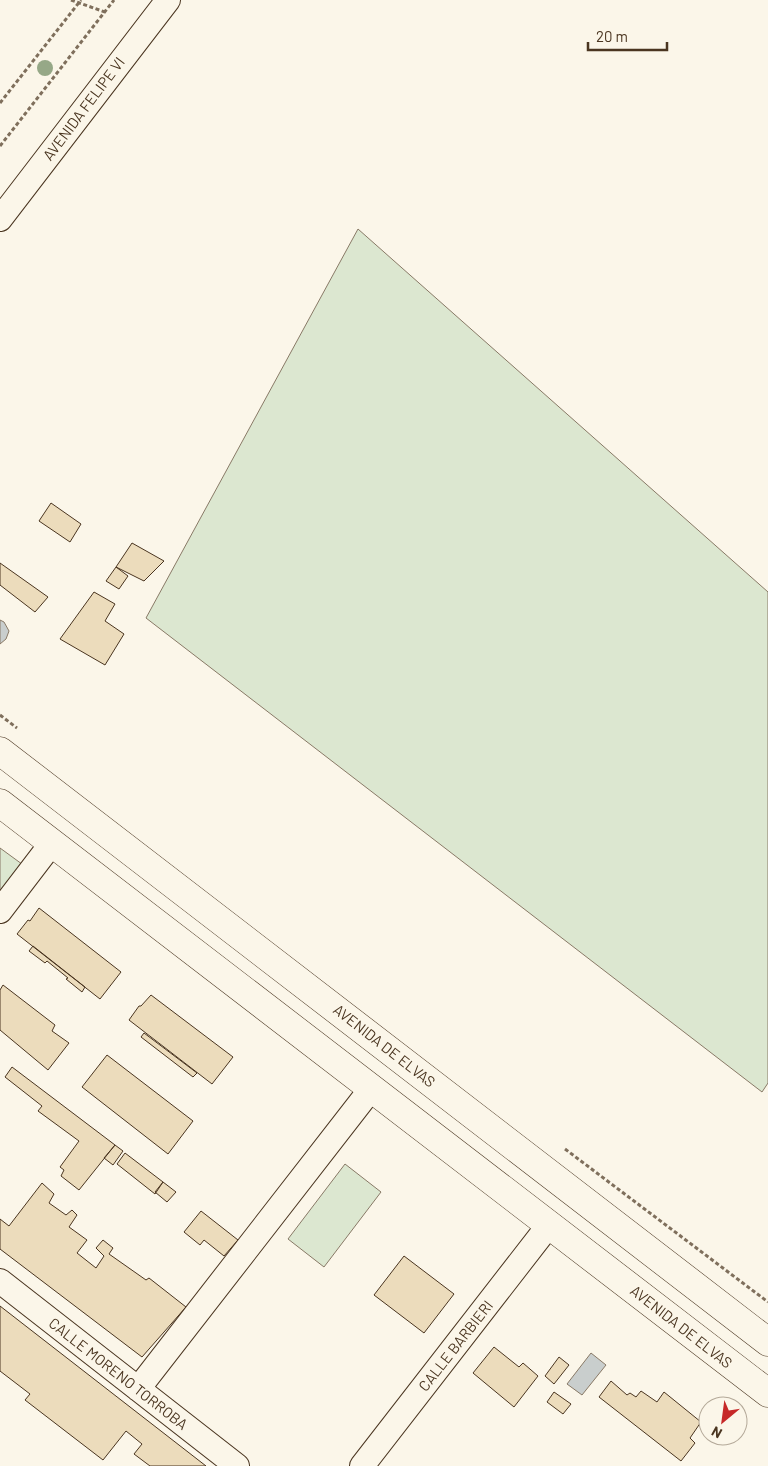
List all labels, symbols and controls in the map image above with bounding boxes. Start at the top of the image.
scale bar [588,20,667,52]
text: 20 m [596,27,628,45]
street label: AVENIDA FELIPE VI [38,53,128,164]
street label: AVENIDA DE ELVAS [330,1000,439,1091]
street label: AVENIDA DE ELVAS [627,1281,736,1372]
street label: CALLE BARBIERI [414,1296,496,1394]
street label: CALLE MORENO TORROBA [46,1313,192,1433]
north arrow [698,1396,748,1446]
text: N [708,1423,725,1442]

